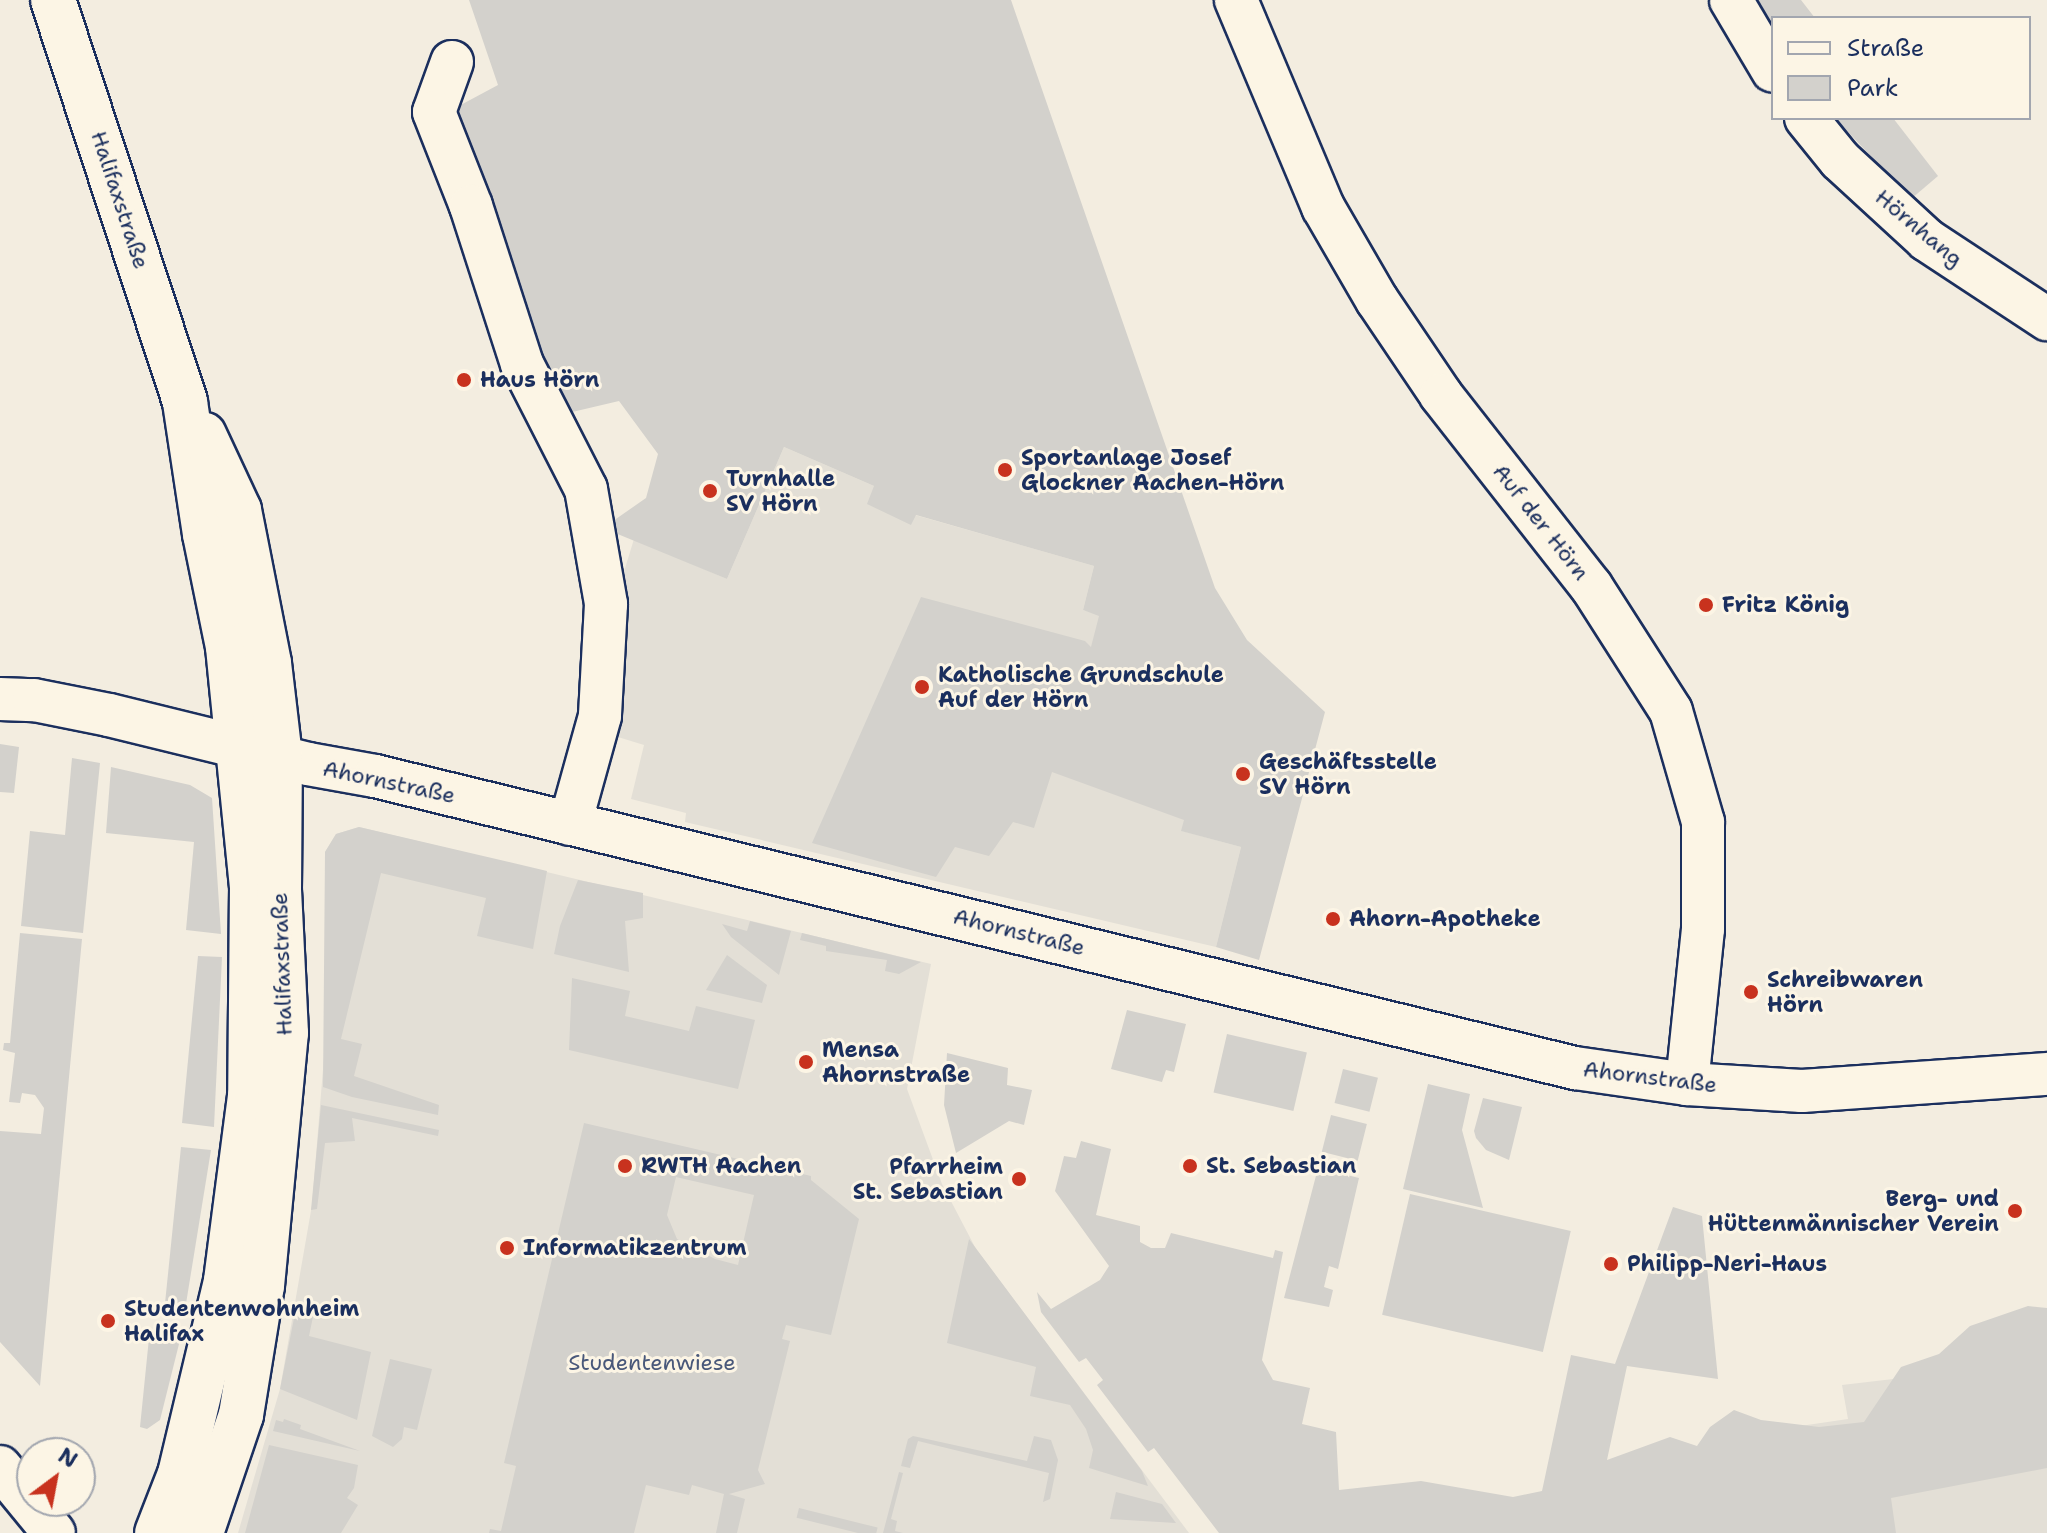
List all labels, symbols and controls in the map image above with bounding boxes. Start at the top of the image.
legend [1771,16,2031,120]
text: Straße [1847,32,1924,64]
text: Park [1847,72,1899,104]
street label: Halifaxstraße [85,128,155,272]
street label: Hörnhang [1870,184,1968,272]
place label: Haus Hörn [480,367,599,393]
marker: Haus Hörn [455,371,473,389]
place label: Sportanlage Josef Glockner Aachen-Hörn [1021,444,1284,496]
street label: Auf der Hörn [1487,459,1595,585]
marker: Sportanlage Josef Glockner Aachen-Hörn [996,461,1014,479]
place label: Turnhalle SV Hörn [726,465,835,516]
marker: Turnhalle SV Hörn [701,482,719,500]
place label: Fritz König [1722,592,1849,618]
marker: Fritz König [1697,596,1715,614]
place label: Katholische Grundschule Auf der Hörn [938,661,1224,712]
marker: Katholische Grundschule Auf der Hörn [913,678,931,696]
place label: Geschäftsstelle SV Hörn [1259,748,1437,800]
street label: Ahornstraße [320,755,458,809]
marker: Geschäftsstelle SV Hörn [1234,765,1252,783]
street label: Halifaxstraße [266,892,298,1036]
street label: Ahornstraße [950,903,1088,961]
place label: Ahorn-Apotheke [1349,906,1541,932]
marker: Ahorn-Apotheke [1324,910,1342,928]
place label: Schreibwaren Hörn [1767,966,1923,1018]
marker: Schreibwaren Hörn [1742,983,1760,1001]
place label: Mensa Ahornstraße [822,1036,970,1088]
marker: Mensa Ahornstraße [797,1053,815,1071]
street label: Ahornstraße [1582,1056,1718,1098]
place label: RWTH Aachen [641,1153,801,1179]
place label: Pfarrheim St. Sebastian [853,1153,1003,1204]
place label: St. Sebastian [1206,1153,1356,1179]
marker: RWTH Aachen [616,1157,634,1175]
marker: St. Sebastian [1181,1157,1199,1175]
marker: Pfarrheim St. Sebastian [1010,1170,1028,1188]
place label: Berg- und Hüttenmännischer Verein [1708,1185,1999,1236]
marker: Berg- und Hüttenmännischer Verein [2006,1202,2024,1220]
place label: Informatikzentrum [523,1235,746,1261]
marker: Informatikzentrum [498,1239,516,1257]
place label: Philipp-Neri-Haus [1627,1251,1827,1277]
marker: Philipp-Neri-Haus [1602,1255,1620,1273]
place label: Studentenwohnheim Halifax [124,1295,359,1346]
marker: Studentenwohnheim Halifax [99,1312,117,1330]
park label: Studentenwiese [568,1350,736,1376]
north arrow [16,1437,96,1517]
text: N [53,1441,83,1475]

